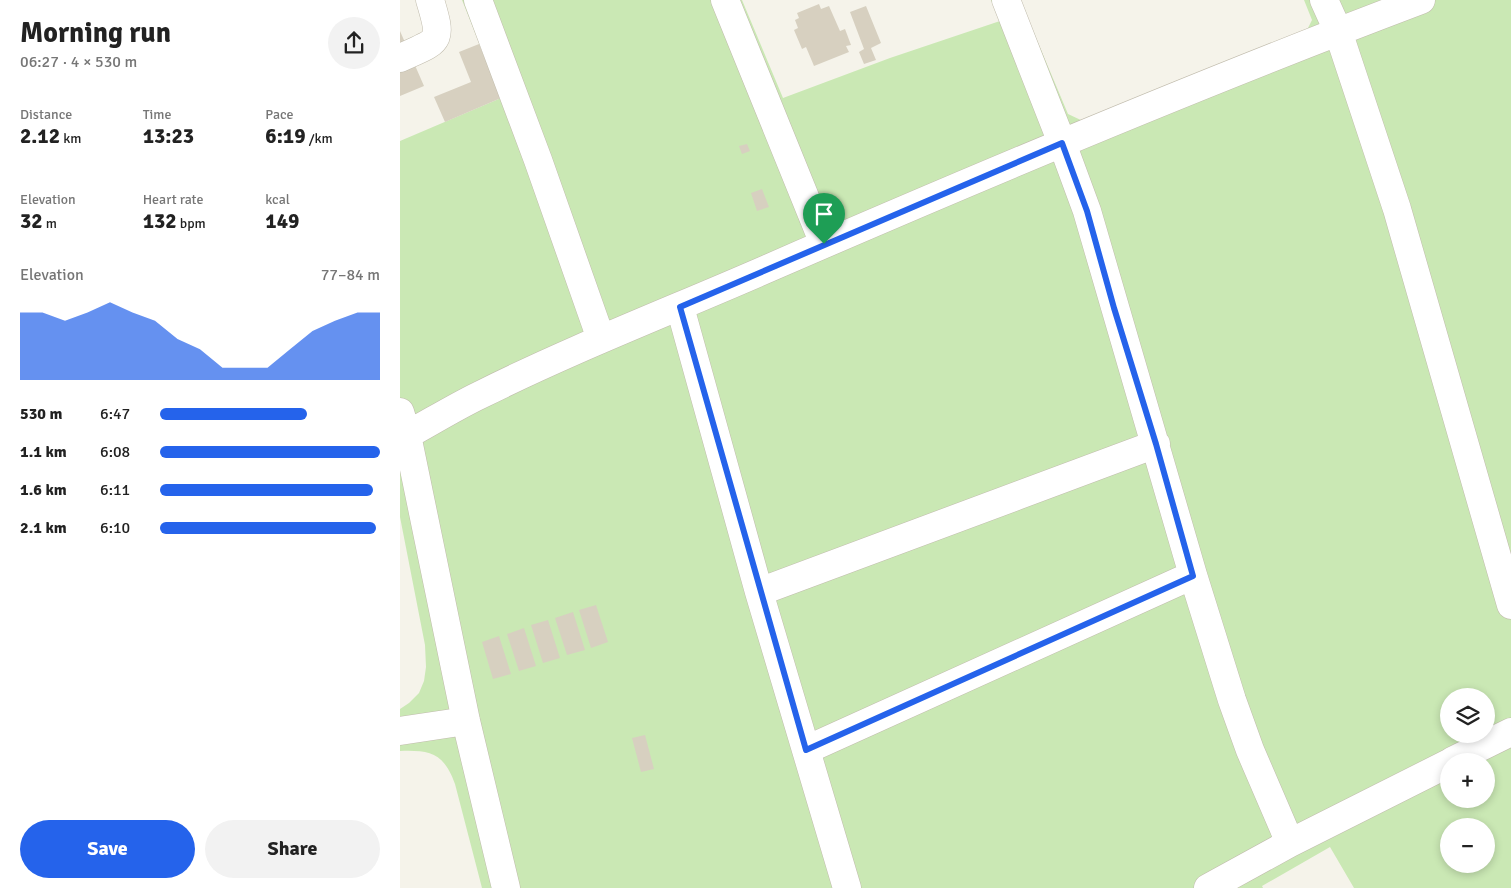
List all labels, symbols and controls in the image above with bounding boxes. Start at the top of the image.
text: Morning run [20,16,171,50]
button: share [328,17,380,69]
text: 06:27 · 4 × 530 m [20,52,137,72]
text: Distance [20,106,72,123]
text: Time [143,106,172,123]
text: Pace [265,106,294,123]
text: 2.12 [20,123,60,149]
text: 13:23 [143,123,194,149]
text: 6:19 [265,123,306,149]
text: km [60,130,81,147]
text: /km [306,130,333,147]
text: Elevation [20,191,76,208]
text: Heart rate [143,191,203,208]
text: kcal [265,191,290,208]
pin [803,193,845,244]
icon: arrive [810,200,838,228]
text: 32 [20,208,43,234]
text: 132 [143,208,177,234]
text: 149 [265,208,299,234]
text: m [43,215,57,232]
text: bpm [177,215,206,232]
text: Elevation [20,265,84,285]
text: 77–84 m [321,265,380,285]
text: 530 m [20,404,62,424]
text: 6:47 [100,404,130,424]
text: 1.1 km [20,442,67,462]
text: 6:08 [100,442,130,462]
text: 1.6 km [20,480,67,500]
text: 6:11 [100,480,130,500]
text: 2.1 km [20,518,67,538]
text: 6:10 [100,518,130,538]
map controls [1440,688,1495,873]
button: layers [1440,688,1495,743]
button: + [1440,753,1495,808]
button: − [1440,818,1495,873]
button: Save [20,820,195,878]
button: Share [205,820,380,878]

